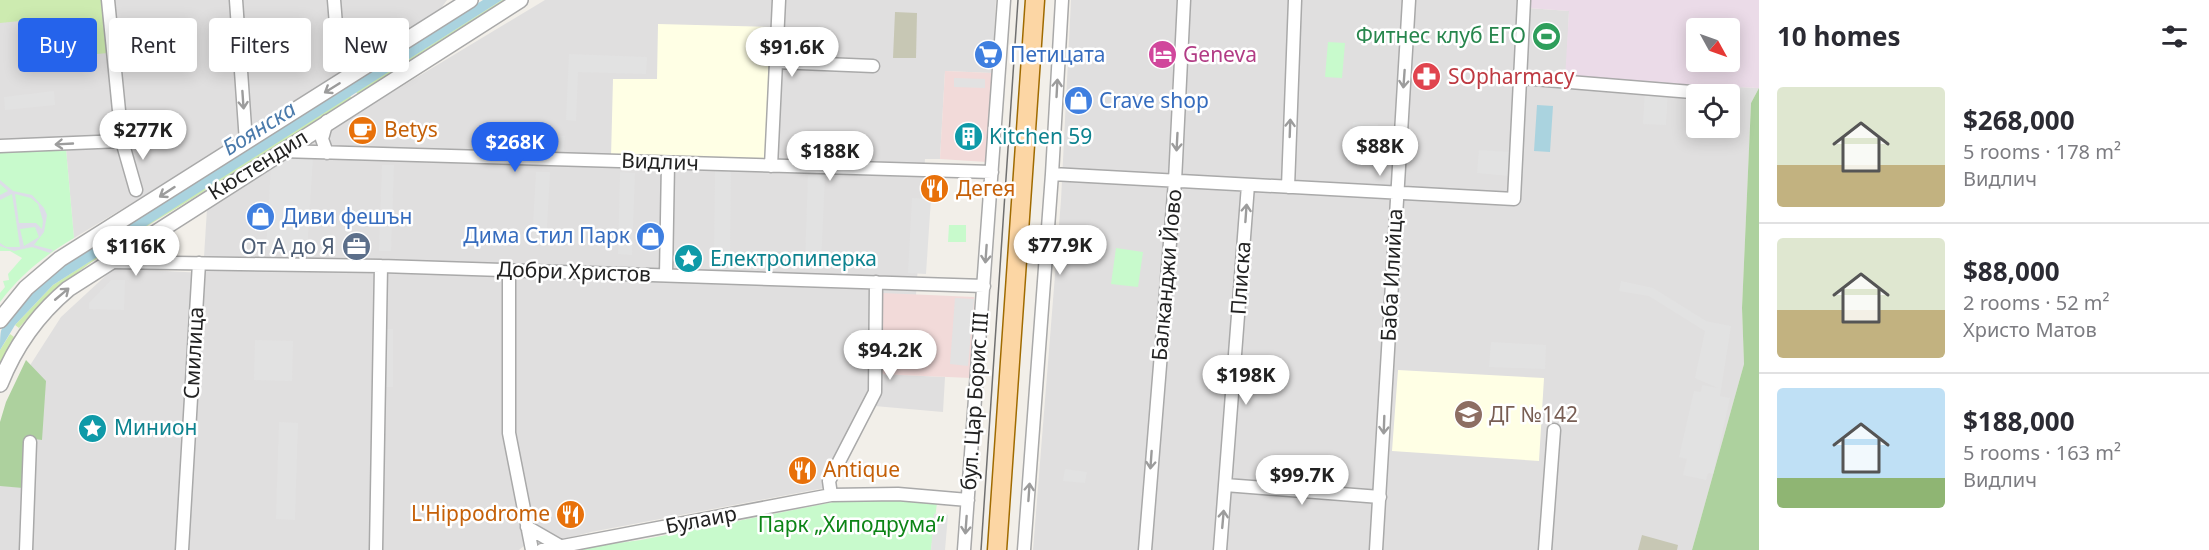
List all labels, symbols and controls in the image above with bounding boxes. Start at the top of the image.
chip: Buy [18,18,97,72]
chip: Rent [109,18,197,72]
chip: Filters [209,18,311,72]
chip: New [323,18,409,72]
north arrow [1686,18,1740,72]
map controls [1686,18,1740,138]
text: 10 homes [1777,18,1901,54]
sports icon: Фитнес клуб ЕГО [1531,20,1563,52]
icon: filters [2158,20,2191,53]
place label: Фитнес клуб ЕГО [1356,21,1526,49]
pin: $91.6K [743,27,841,78]
text: $91.6K [760,33,824,60]
supermarket icon: Петицата [973,39,1005,71]
hotel icon: Geneva [1146,39,1178,71]
place label: Петицата [1010,40,1105,68]
place label: Geneva [1183,40,1257,68]
pharmacy icon: SOpharmacy [1411,61,1443,93]
place label: SOpharmacy [1448,62,1575,90]
one-way arrow [1398,69,1409,89]
one-way arrow [1051,78,1062,98]
one-way arrow [325,82,341,94]
button: locate [1686,84,1740,138]
shop icon: Crave shop [1062,85,1094,117]
place label: Crave shop [1099,86,1209,114]
one-way arrow [238,90,249,110]
water label: Боянска [216,93,301,161]
text: $268,000 [1963,102,2075,138]
pin: $277K [101,110,185,161]
icon: home [1825,111,1897,183]
cafe icon: Betys [347,114,379,146]
place label: Betys [384,115,438,143]
text: $277K [113,116,173,143]
one-way arrow [1284,119,1296,139]
building icon: Kitchen 59 [952,121,984,153]
street label: Кюстендил [202,122,313,206]
pin: $268K [473,122,557,173]
place label: Kitchen 59 [989,122,1092,150]
pin: $88K [1344,126,1416,177]
text: $268K [485,128,545,155]
pin: $188K [788,131,872,182]
one-way arrow [1171,132,1182,152]
text: $88K [1356,132,1404,159]
text: $188K [800,137,860,164]
one-way arrow [55,138,75,149]
text: 5 rooms · 178 m² [1963,138,2121,165]
street label: Видлич [621,146,699,176]
text: Видлич [1963,165,2037,192]
restaurant icon: Дегея [919,173,951,205]
place label: Дегея [956,174,1015,202]
one-way arrow [159,185,176,198]
street label: Балканджи Йово [1145,188,1187,362]
shop icon: Диви фешън [245,201,277,233]
place label: Диви фешън [282,202,413,230]
one-way arrow [1241,204,1252,224]
street label: Баба Илийца [1374,208,1408,342]
shop icon: Дима Стил Парк [635,220,667,252]
place label: Дима Стил Парк [463,221,630,249]
pin: $77.9K [1011,225,1109,276]
pin: $116K [94,226,178,277]
office icon: От А до Я [340,231,372,263]
text: $77.9K [1028,231,1092,258]
text: $116K [106,232,166,259]
place label: От А до Я [241,232,335,260]
street label: Плиска [1223,240,1257,316]
place icon: Електропиперка [673,243,705,275]
place label: Електропиперка [710,244,877,272]
one-way arrow [981,244,992,264]
text: $88,000 [1963,253,2060,289]
street label: Добри Христов [497,254,651,288]
icon: home [1825,262,1897,334]
one-way arrow [54,287,69,301]
text: 2 rooms · 52 m² [1963,289,2110,316]
street label: Смилица [177,306,209,400]
street label: бул. Цар Борис III [954,311,994,491]
text: Христо Матов [1963,316,2097,343]
pin: $94.2K [841,330,939,381]
text: $94.2K [858,336,922,363]
pin: $198K [1204,355,1288,406]
text: $198K [1216,361,1276,388]
school or university icon: ДГ №142 [1452,399,1484,431]
place label: ДГ №142 [1489,400,1578,428]
text: $188,000 [1963,403,2075,439]
place icon: Минион [77,412,109,444]
icon: home [1825,412,1897,484]
place label: Минион [114,413,197,441]
one-way arrow [1379,415,1390,435]
text: 5 rooms · 163 m² [1963,439,2121,466]
one-way arrow [1146,450,1157,470]
restaurant icon: Antique [786,454,818,486]
place label: Antique [823,455,900,483]
pin: $99.7K [1253,455,1351,506]
text: $99.7K [1270,461,1334,488]
text: Видлич [1963,466,2037,493]
one-way arrow [1023,482,1034,502]
restaurant icon: L'Hippodrome [555,498,587,530]
street label: Булаир [663,498,739,540]
place label: L'Hippodrome [411,499,550,527]
park label: Парк „Хиподрума“ [758,510,945,538]
one-way arrow [1217,510,1228,529]
one-way arrow [960,515,971,535]

